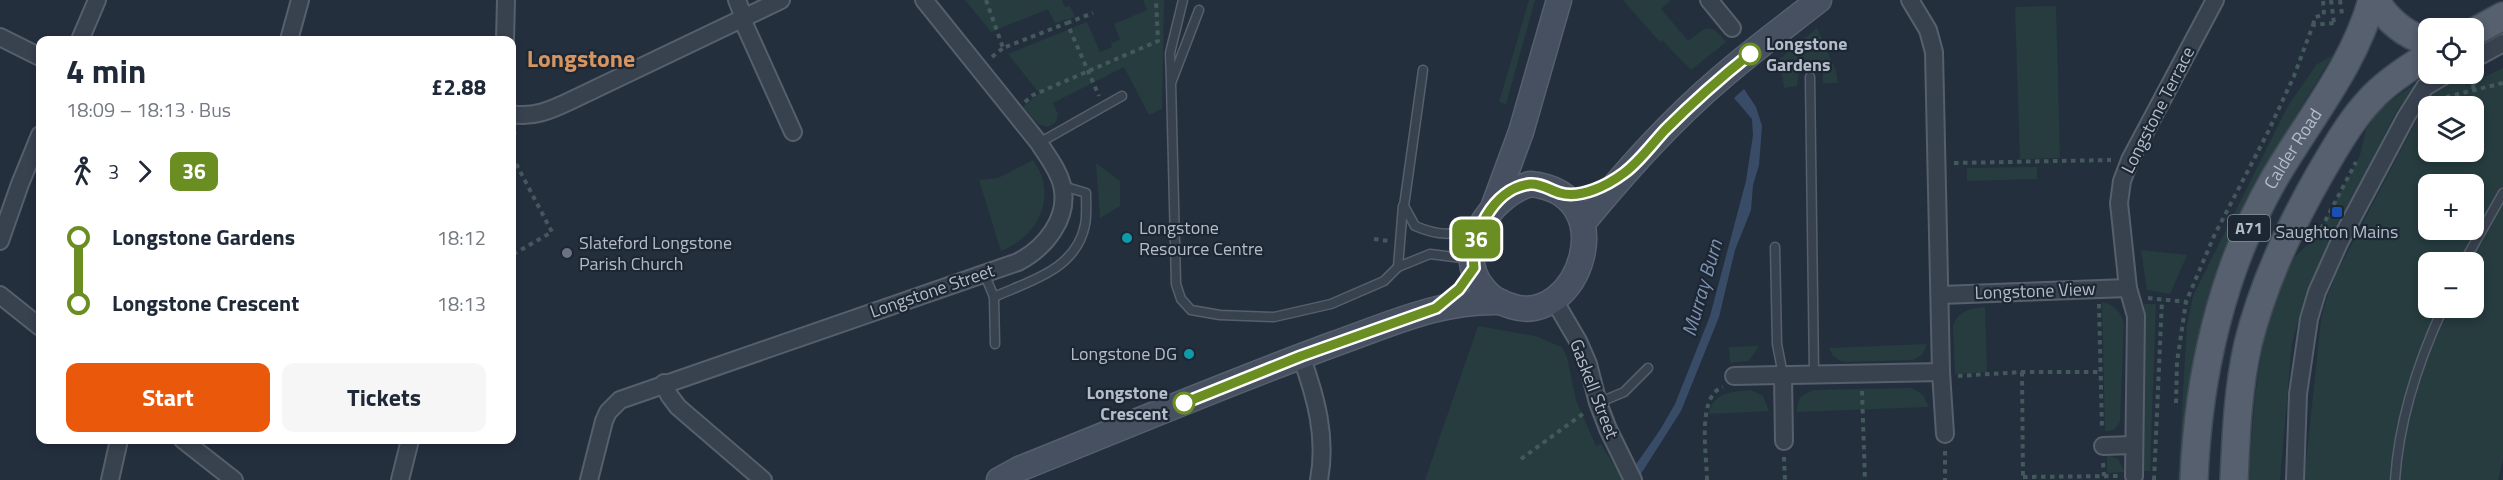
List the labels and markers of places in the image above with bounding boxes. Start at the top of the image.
place label: Longstone Gardens [1766,30,1847,78]
marker: Longstone Gardens [1739,43,1761,65]
marker: Saughton Mains [2330,205,2344,219]
place label: Longstone Resource Centre [1139,214,1263,262]
place label: Saughton Mains [2276,218,2398,245]
place label: Slateford Longstone Parish Church [579,229,732,277]
marker: Longstone Resource Centre [1120,231,1134,245]
marker: Slateford Longstone Parish Church [560,246,574,260]
place label: Longstone DG [1070,340,1177,367]
marker: Longstone DG [1182,347,1196,361]
place label: Longstone Crescent [1087,379,1168,427]
marker: Longstone Crescent [1173,392,1195,414]

